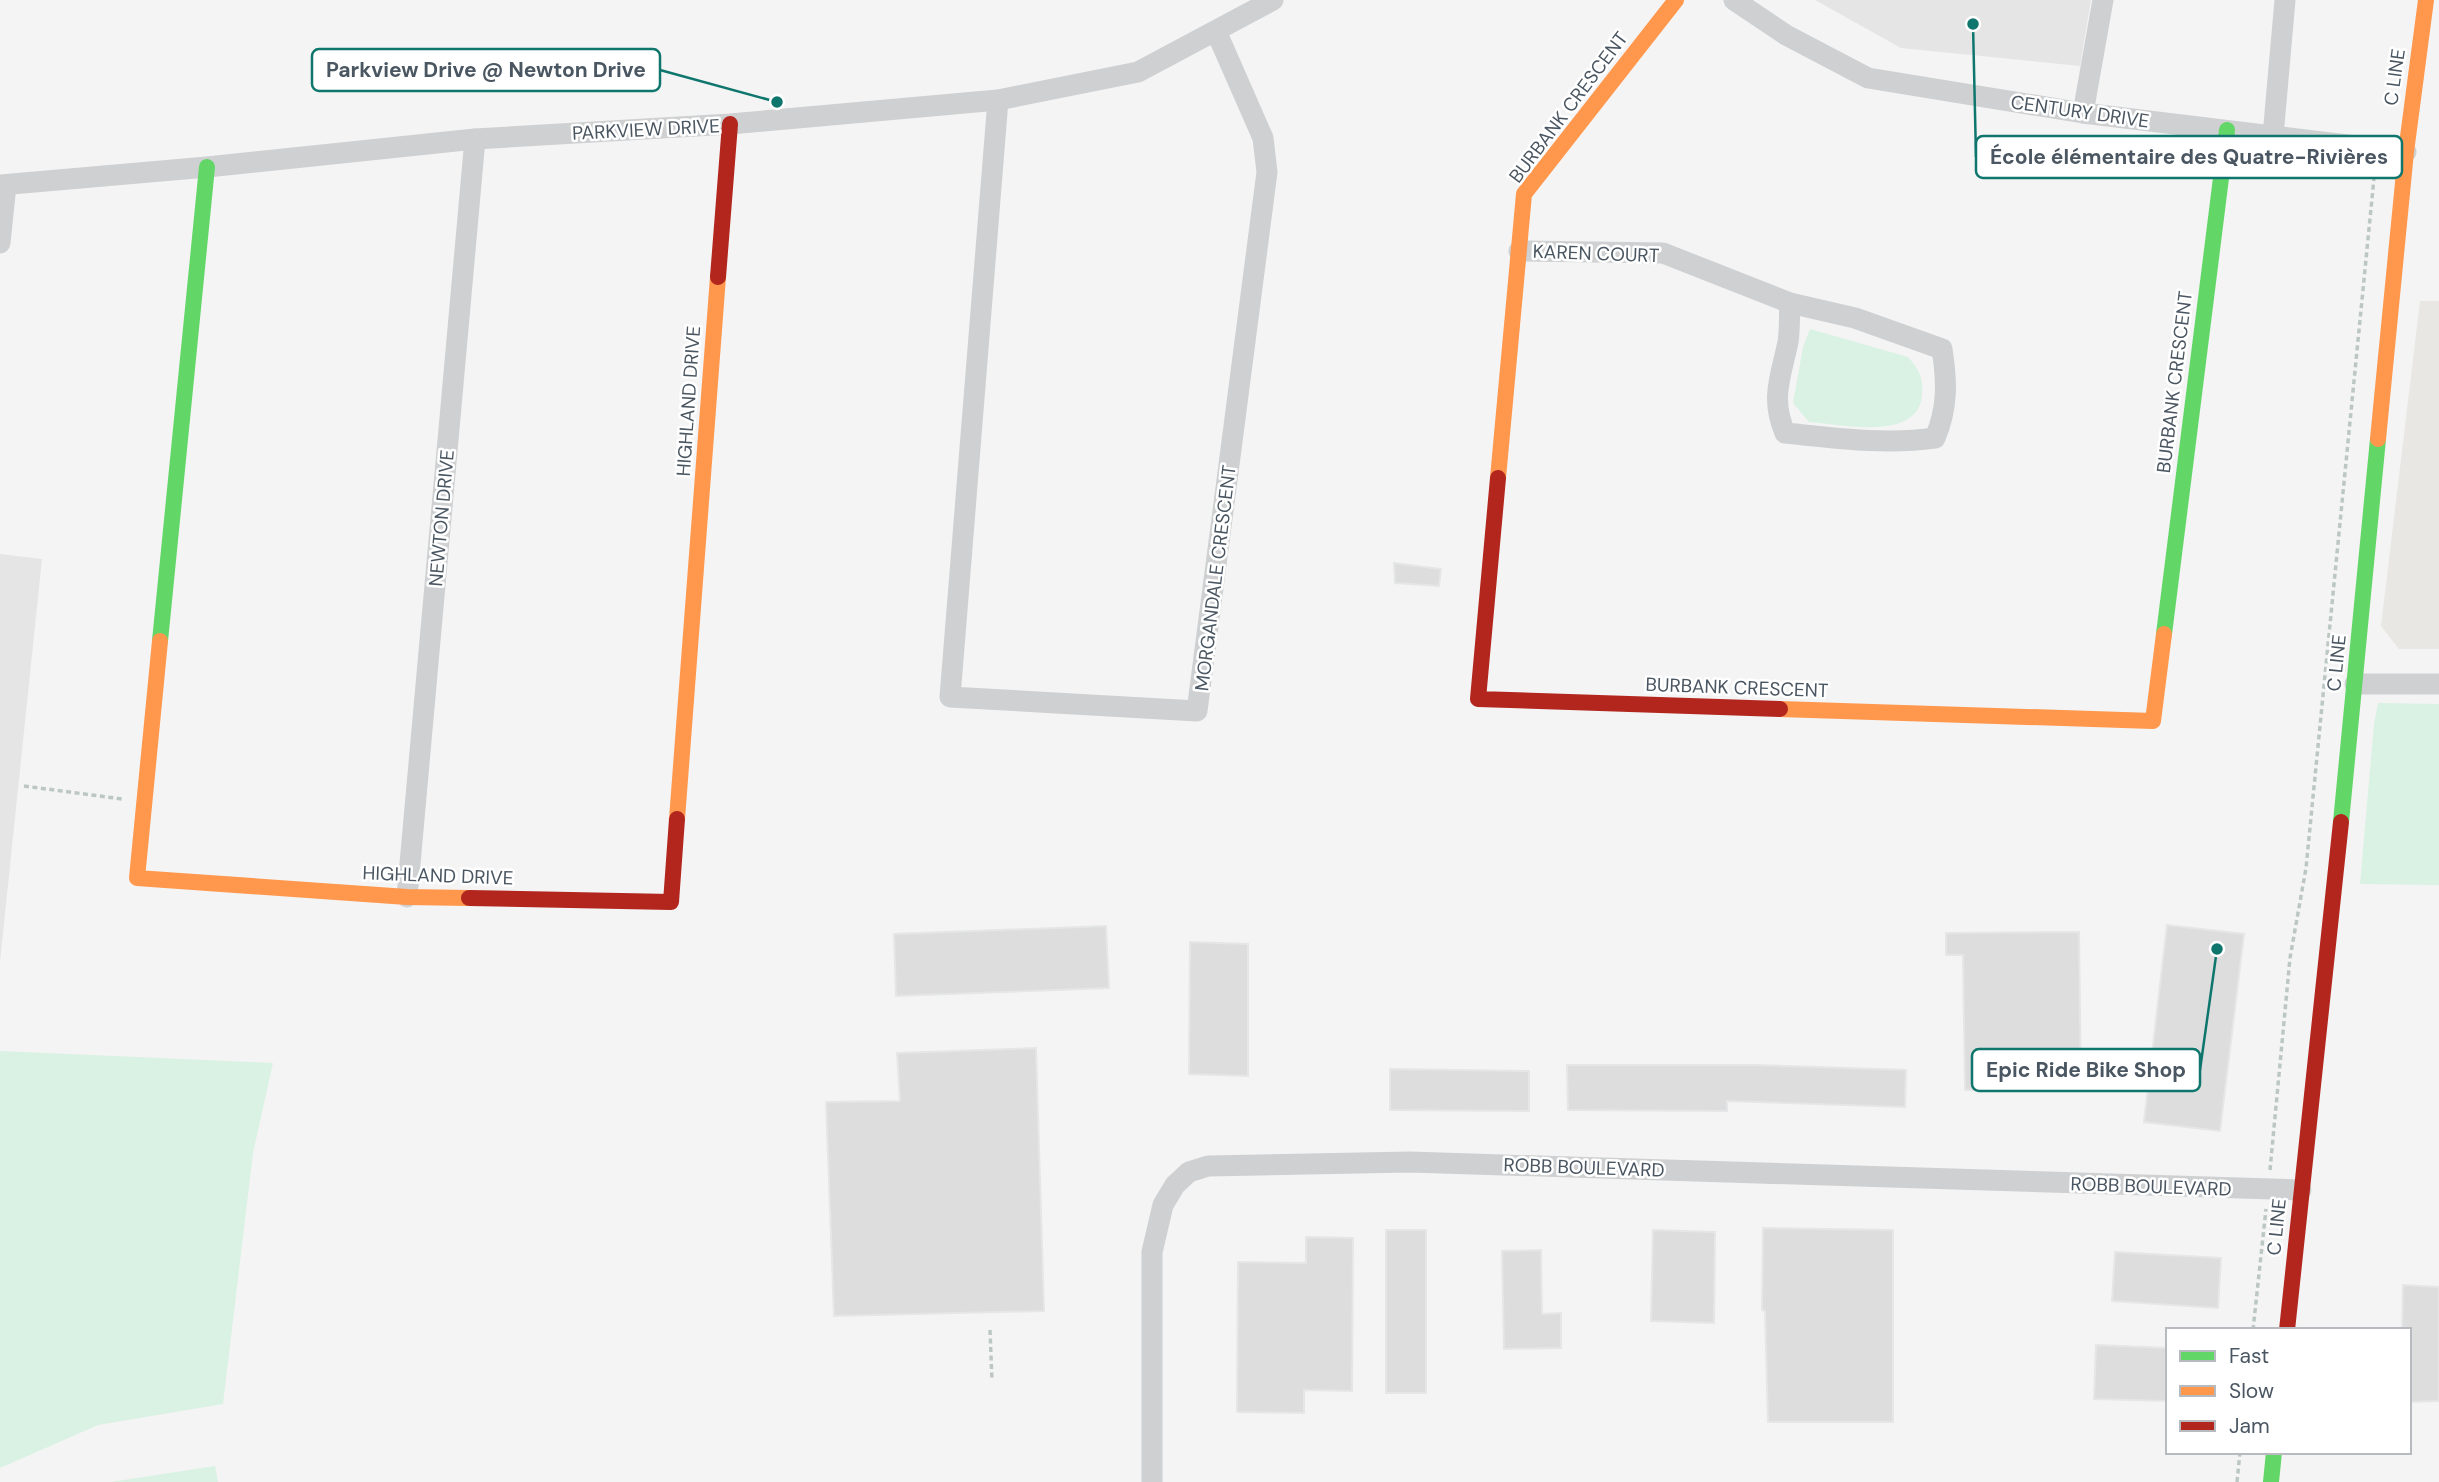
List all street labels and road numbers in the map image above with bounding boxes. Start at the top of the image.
street label: BURBANK CRESCENT [1503,26,1634,188]
street label: C LINE [2378,47,2411,107]
street label: CENTURY DRIVE [2009,89,2151,134]
street label: PARKVIEW DRIVE [572,113,721,146]
street label: KAREN COURT [1532,239,1660,268]
street label: BURBANK CRESCENT [2151,289,2198,474]
street label: HIGHLAND DRIVE [671,325,706,477]
street label: NEWTON DRIVE [423,449,460,588]
street label: MORGANDALE CRESCENT [1189,463,1242,692]
street label: C LINE [2321,633,2352,693]
street label: BURBANK CRESCENT [1645,672,1829,703]
street label: HIGHLAND DRIVE [362,860,514,891]
street label: ROBB BOULEVARD [1503,1152,1665,1183]
street label: ROBB BOULEVARD [2070,1171,2232,1202]
street label: C LINE [2261,1197,2292,1257]

